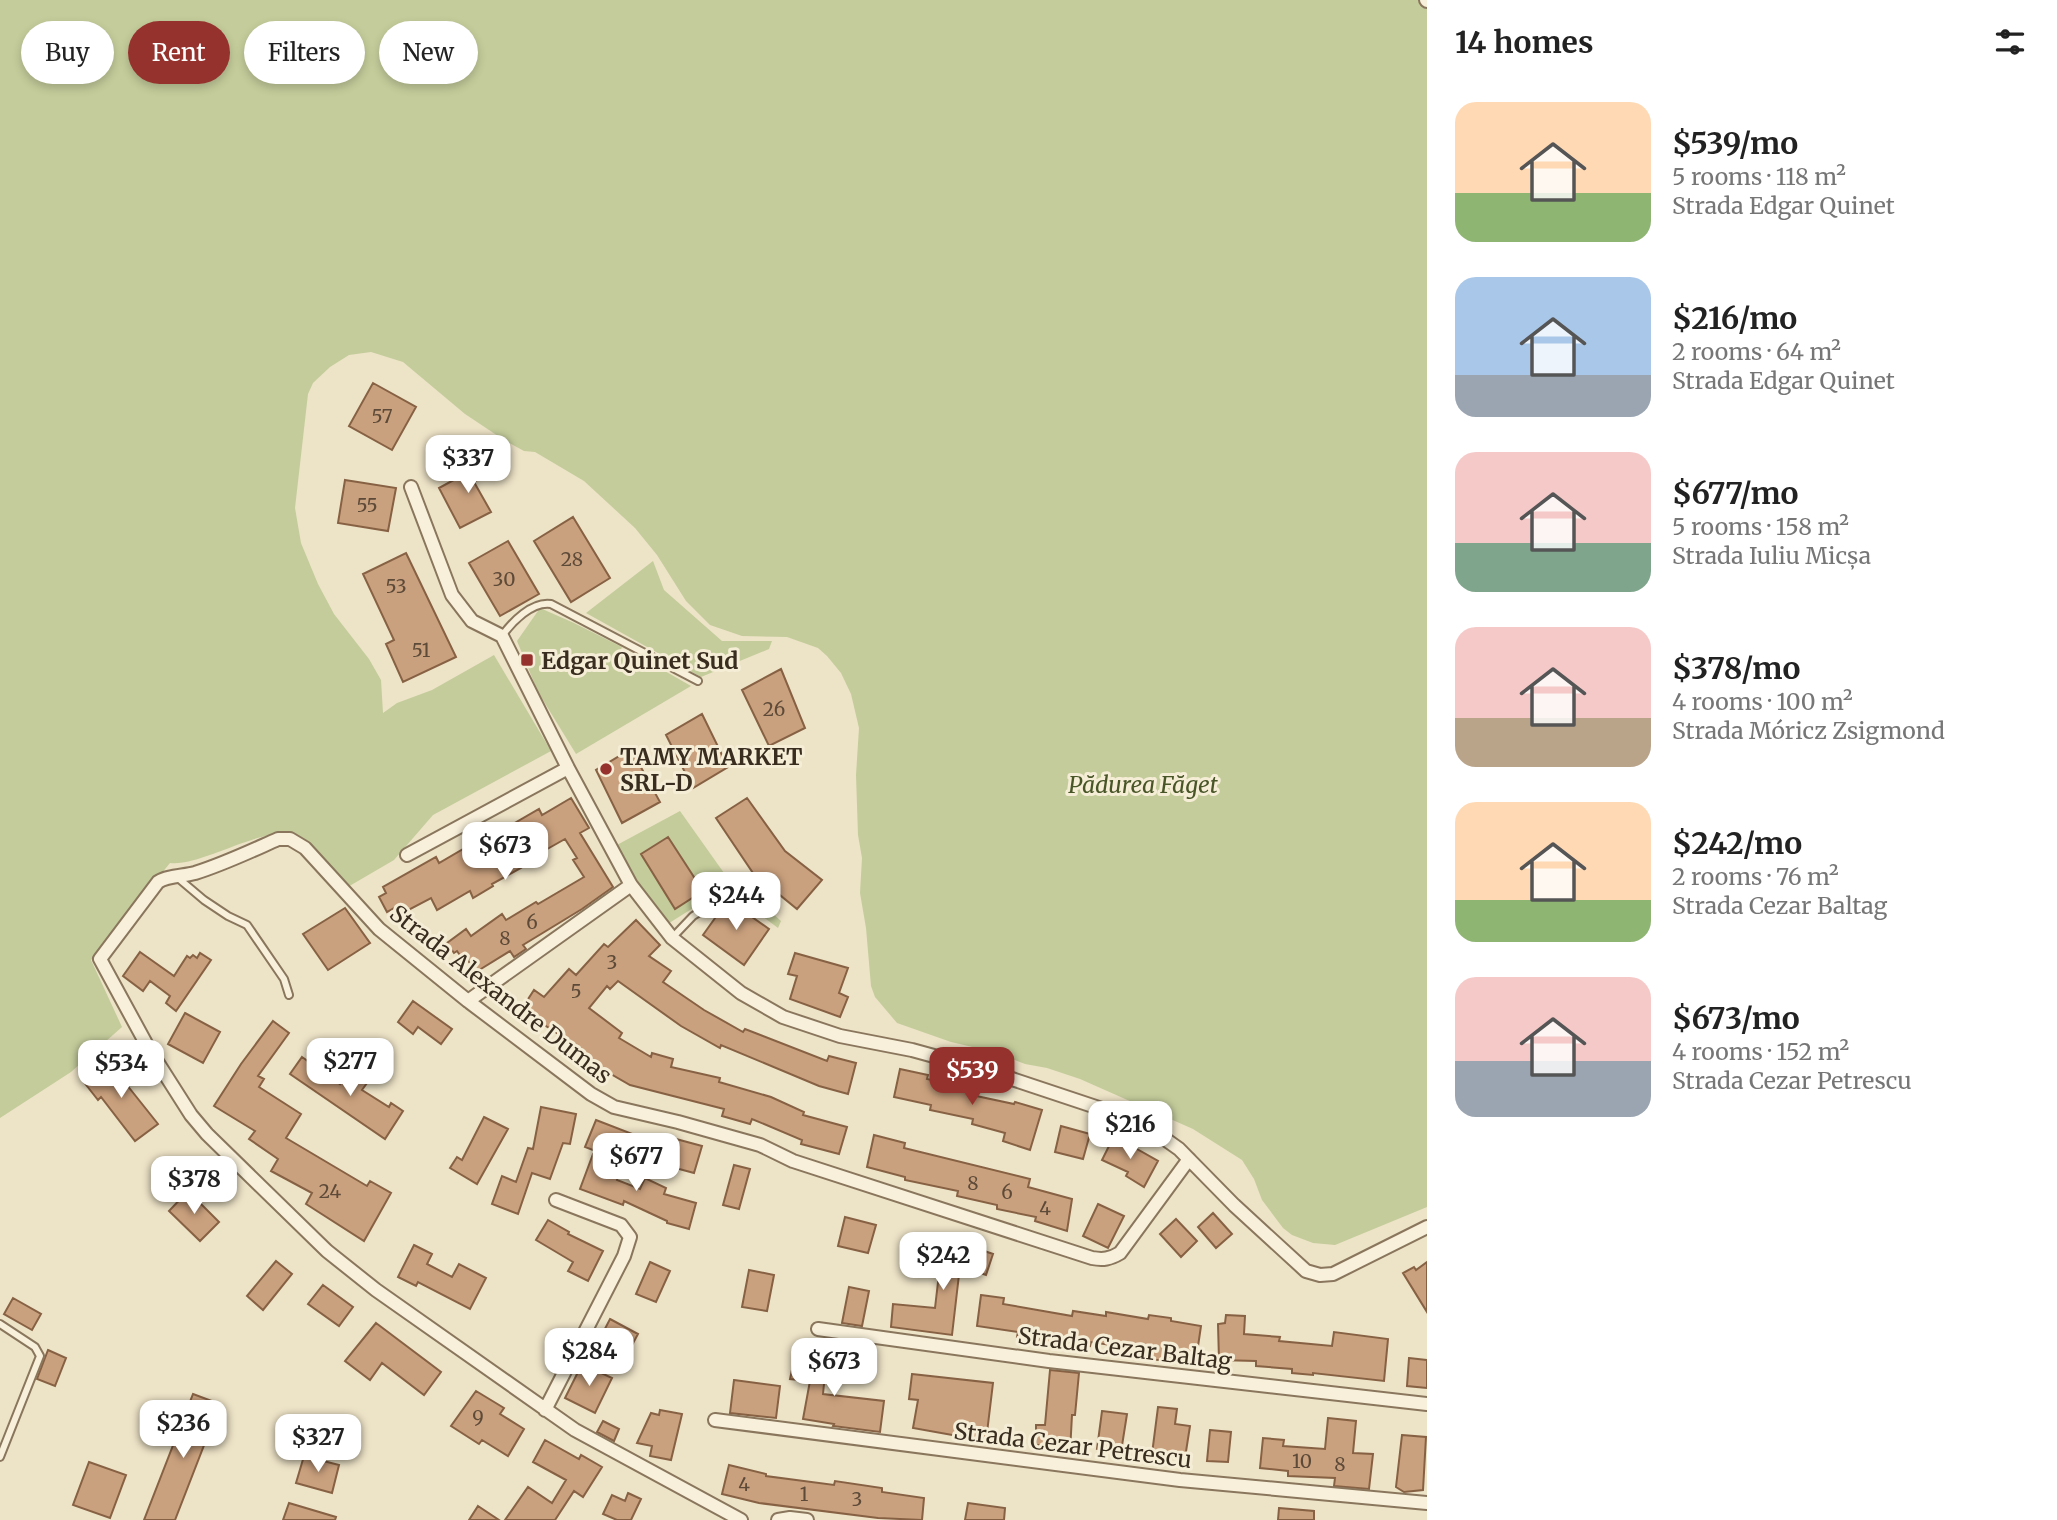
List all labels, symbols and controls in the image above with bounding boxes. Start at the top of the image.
chip: Buy [21,21,114,84]
chip: Rent [128,21,230,84]
chip: Filters [244,21,365,84]
chip: New [379,21,478,84]
text: 14 homes [1455,23,1593,61]
icon: filters [1991,23,2029,61]
text: $539/mo [1672,124,1798,162]
icon: home [1511,130,1595,214]
text: 5 rooms · 118 m² [1672,162,1846,191]
text: Strada Edgar Quinet [1672,191,1895,220]
text: $216/mo [1672,299,1797,337]
icon: home [1511,305,1595,389]
text: 2 rooms · 64 m² [1672,337,1841,366]
text: Strada Edgar Quinet [1672,366,1895,395]
house number: 57 [371,404,393,428]
pin: $337 [427,435,509,495]
text: $337 [442,443,494,472]
text: $677/mo [1672,474,1798,512]
icon: home [1511,480,1595,564]
house number: 55 [356,493,378,517]
text: 5 rooms · 158 m² [1672,512,1849,541]
text: Strada Iuliu Micșa [1672,541,1871,570]
house number: 28 [561,547,583,571]
house number: 30 [493,567,515,591]
house number: 53 [385,574,407,598]
house number: 51 [412,638,431,662]
place label: Edgar Quinet Sud [541,646,738,675]
text: $378/mo [1672,649,1800,687]
marker: Edgar Quinet Sud [519,652,535,668]
icon: home [1511,655,1595,739]
text: 4 rooms · 100 m² [1672,687,1853,716]
house number: 26 [763,697,785,721]
text: Strada Móricz Zsigmond [1672,716,1945,745]
place label: TAMY MARKET SRL-D [620,742,802,797]
marker: TAMY MARKET SRL-D [598,761,614,777]
park label: Pădurea Făget [1068,770,1218,799]
pin: $673 [464,822,546,882]
text: $242/mo [1672,824,1802,862]
text: $673 [478,830,532,859]
icon: home [1511,830,1595,914]
text: 2 rooms · 76 m² [1672,862,1839,891]
pin: $244 [695,872,777,932]
text: $244 [707,880,765,909]
text: Strada Cezar Baltag [1672,891,1887,920]
street label: Strada Alexandre Dumas [384,898,618,1090]
house number: 6 [526,910,538,934]
house number: 8 [499,926,511,950]
house number: 3 [607,950,617,974]
house number: 5 [570,979,582,1003]
text: $673/mo [1672,999,1800,1037]
icon: home [1511,1005,1595,1089]
text: 4 rooms · 152 m² [1672,1037,1849,1066]
pin: $277 [309,1038,391,1098]
pin: $534 [80,1040,162,1100]
text: $277 [323,1046,377,1075]
text: $534 [94,1048,148,1077]
pin: $539 [931,1048,1013,1107]
text: $539 [945,1055,999,1084]
text: Strada Cezar Petrescu [1672,1066,1912,1095]
pin: $216 [1089,1102,1171,1161]
text: $216 [1104,1109,1156,1138]
pin: $677 [595,1134,677,1193]
text: $677 [609,1141,663,1170]
pin: $378 [153,1156,235,1216]
text: $378 [167,1164,221,1193]
house number: 8 [967,1171,979,1195]
house number: 24 [319,1179,342,1203]
house number: 6 [1001,1180,1013,1204]
house number: 4 [1039,1196,1051,1220]
pin: $242 [902,1232,984,1292]
text: $242 [916,1240,970,1269]
street label: Strada Cezar Baltag [1016,1320,1234,1376]
pin: $284 [548,1328,630,1388]
text: $284 [561,1336,617,1365]
pin: $673 [793,1338,875,1398]
text: $673 [807,1346,861,1375]
pin: $236 [142,1400,224,1460]
house number: 9 [472,1405,484,1429]
text: $236 [156,1408,210,1437]
pin: $327 [277,1414,359,1474]
street label: Strada Cezar Petrescu [952,1416,1194,1474]
text: $327 [291,1422,345,1451]
house number: 10 [1292,1449,1312,1473]
house number: 8 [1334,1452,1346,1476]
house number: 4 [738,1472,750,1496]
house number: 1 [800,1482,809,1506]
house number: 3 [852,1487,862,1511]

